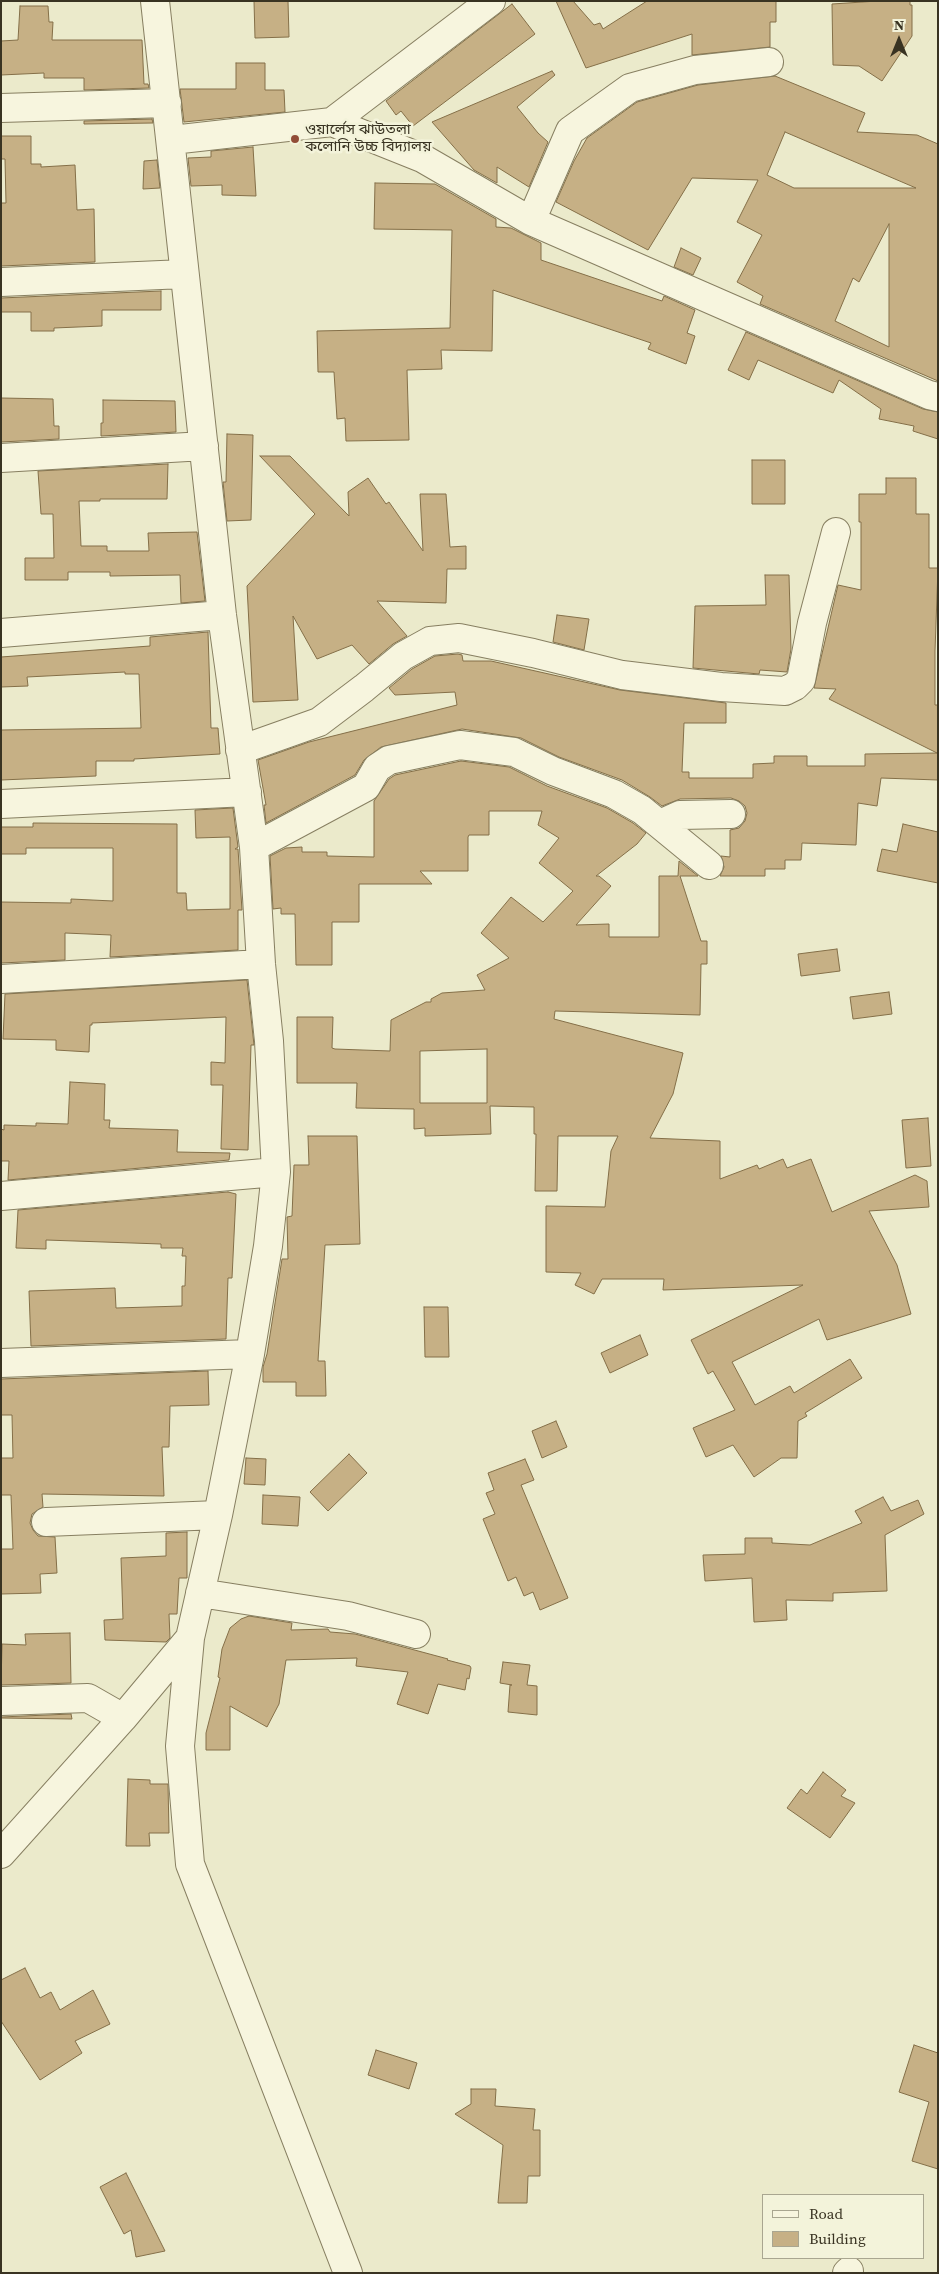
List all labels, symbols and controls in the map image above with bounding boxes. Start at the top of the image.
north arrow [874,15,924,65]
text: N [894,15,904,35]
place label: ওয়ার্লেস ঝাউতলা কলোনি উচ্চ বিদ্যালয় [305,121,431,156]
marker: ওয়ার্লেস ঝাউতলা কলোনি উচ্চ বিদ্যালয় [289,133,301,145]
legend [762,2194,924,2259]
text: Road [809,2203,843,2224]
text: Building [809,2228,866,2249]

